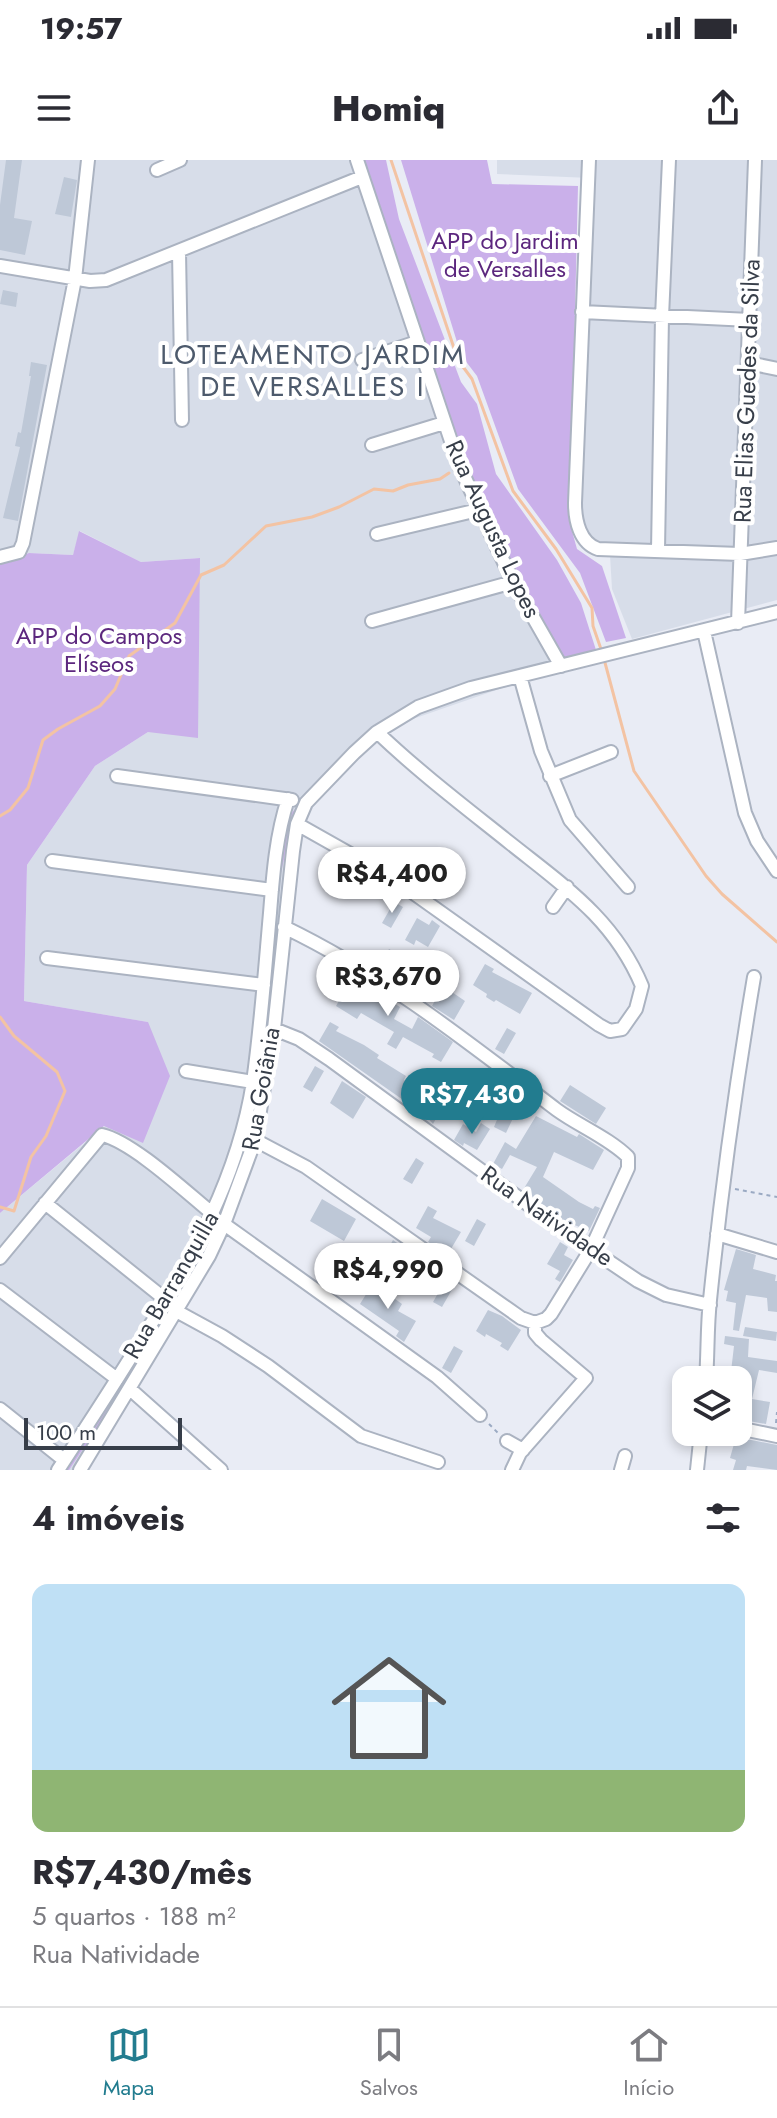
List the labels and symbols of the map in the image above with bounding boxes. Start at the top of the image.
park label: APP do Jardim de Versalles [431,223,579,286]
street label: Rua Elias Guedes da Silva [724,258,769,524]
district label: LOTEAMENTO JARDIM DE VERSALLES I [160,334,466,407]
street label: Rua Augusta Lopes [437,434,550,624]
park label: APP do Campos Elíseos [16,618,182,681]
pin: R$4,400 [318,847,466,915]
pin: R$3,670 [314,950,462,1018]
street label: Rua Goiânia [232,1024,289,1153]
pin: R$7,430 [398,1068,546,1136]
street label: Rua Natividade [474,1157,621,1274]
street label: Rua Barranquilla [114,1204,227,1365]
pin: R$4,990 [314,1243,462,1311]
scale bar [24,1414,182,1450]

